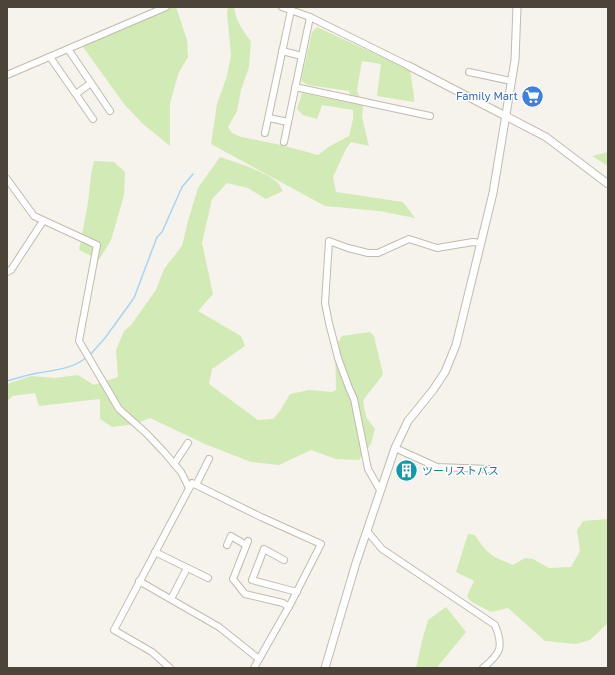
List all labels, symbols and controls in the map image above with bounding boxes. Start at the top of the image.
supermarket icon: Family Mart [520,83,546,109]
place label: Family Mart [456,89,518,102]
building icon: ツーリストバス [393,458,419,484]
place label: ツーリストバス [422,464,499,477]

